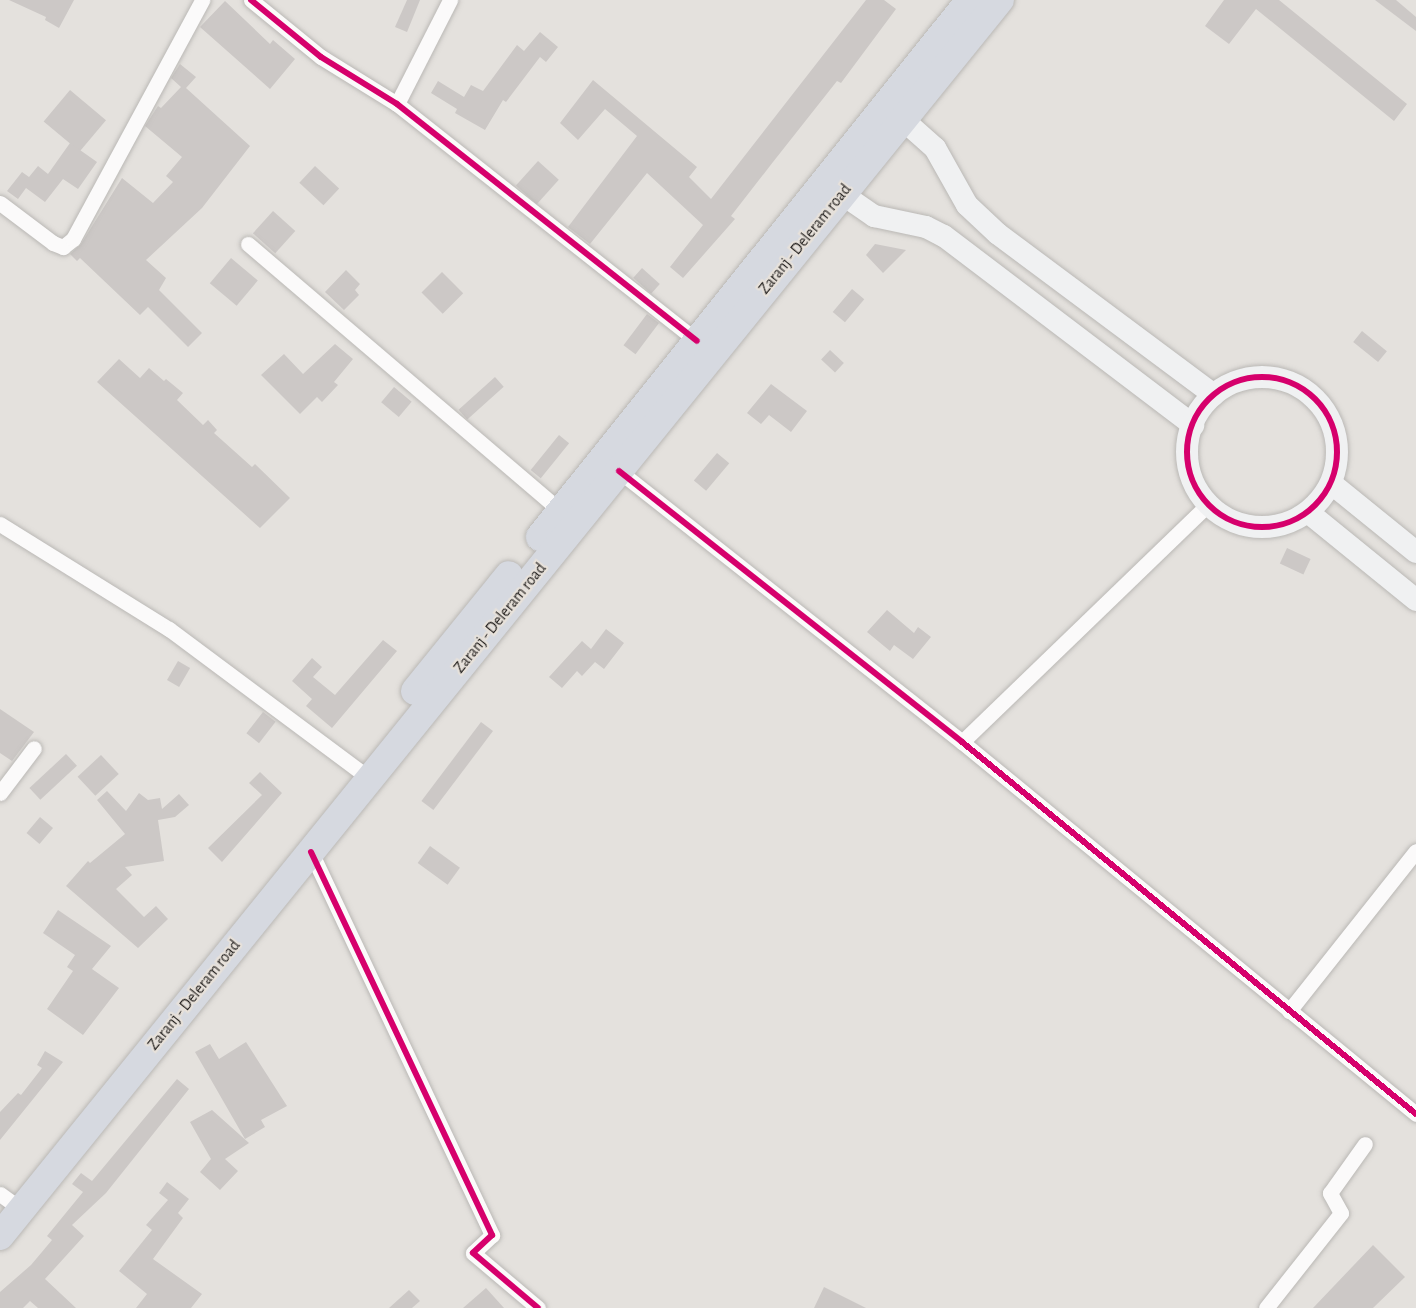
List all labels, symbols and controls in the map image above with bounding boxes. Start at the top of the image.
street label: Zaranj - Deleram road [755,180,855,298]
street label: Zaranj - Deleram road [450,559,550,677]
street label: Zaranj - Deleram road [144,936,244,1054]

